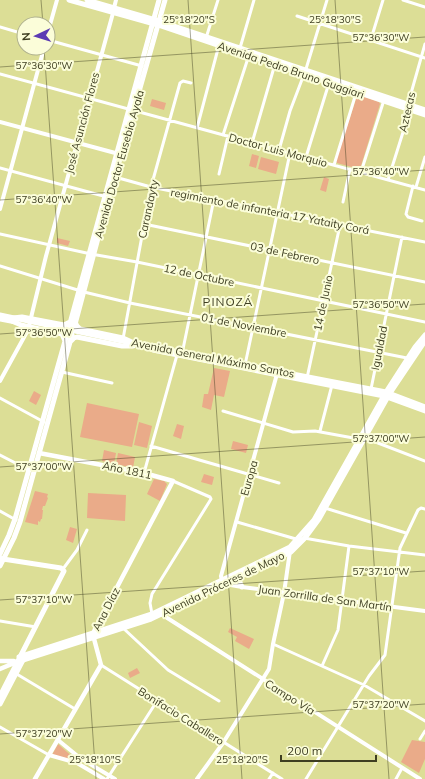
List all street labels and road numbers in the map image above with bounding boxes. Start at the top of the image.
street label: Avenida Pedro Bruno Guggiari [216,38,366,102]
street label: José Asunción Flores [62,71,102,175]
street label: Avenida Doctor Eusebio Ayala [91,88,147,240]
street label: Aztecas [396,90,418,134]
street label: Doctor Luis Morquio [227,130,329,170]
street label: Carandayty [135,178,161,240]
street label: regimiento de infanteria 17 Yataity Corá [169,185,371,237]
street label: 03 de Febrero [249,239,321,267]
street label: 12 de Octubre [162,261,236,289]
street label: 14 de Junio [310,274,336,332]
street label: 01 de Noviembre [200,310,288,340]
street label: Igualdad [368,325,390,371]
street label: Avenida General Máximo Santos [130,335,296,381]
street label: Año 1811 [101,458,153,482]
street label: Europa [237,459,261,497]
street label: Avenida Próceres de Mayo [159,548,287,620]
street label: Juan Zorrilla de San Martín [257,582,393,614]
street label: Ana Díaz [89,585,123,633]
street label: Campo Vía [262,676,318,718]
street label: Bonifacio Caballero [135,684,227,748]

